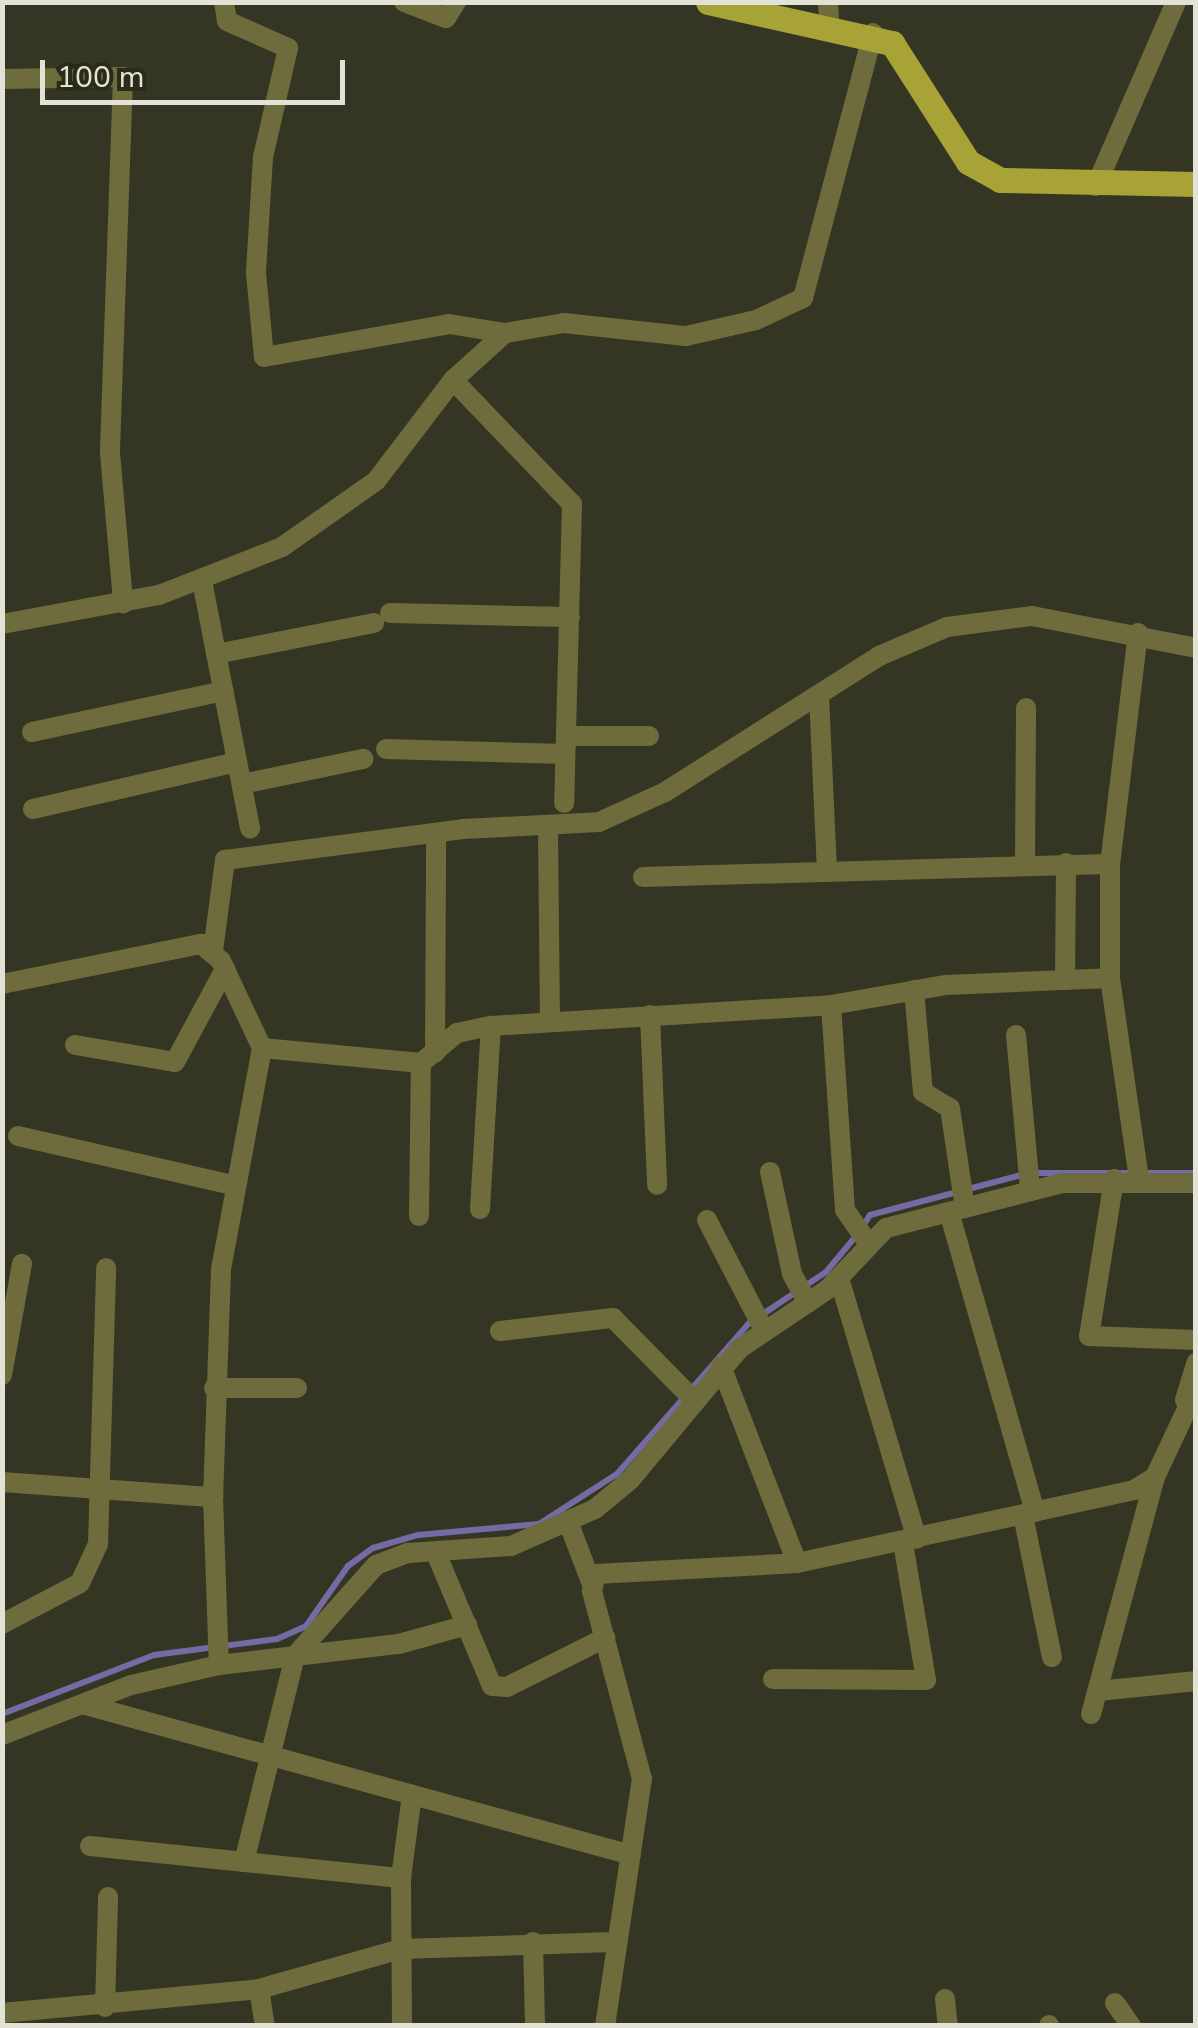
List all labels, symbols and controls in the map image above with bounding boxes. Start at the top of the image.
scale bar [45,40,350,102]
text: 100 m [57,57,144,98]

